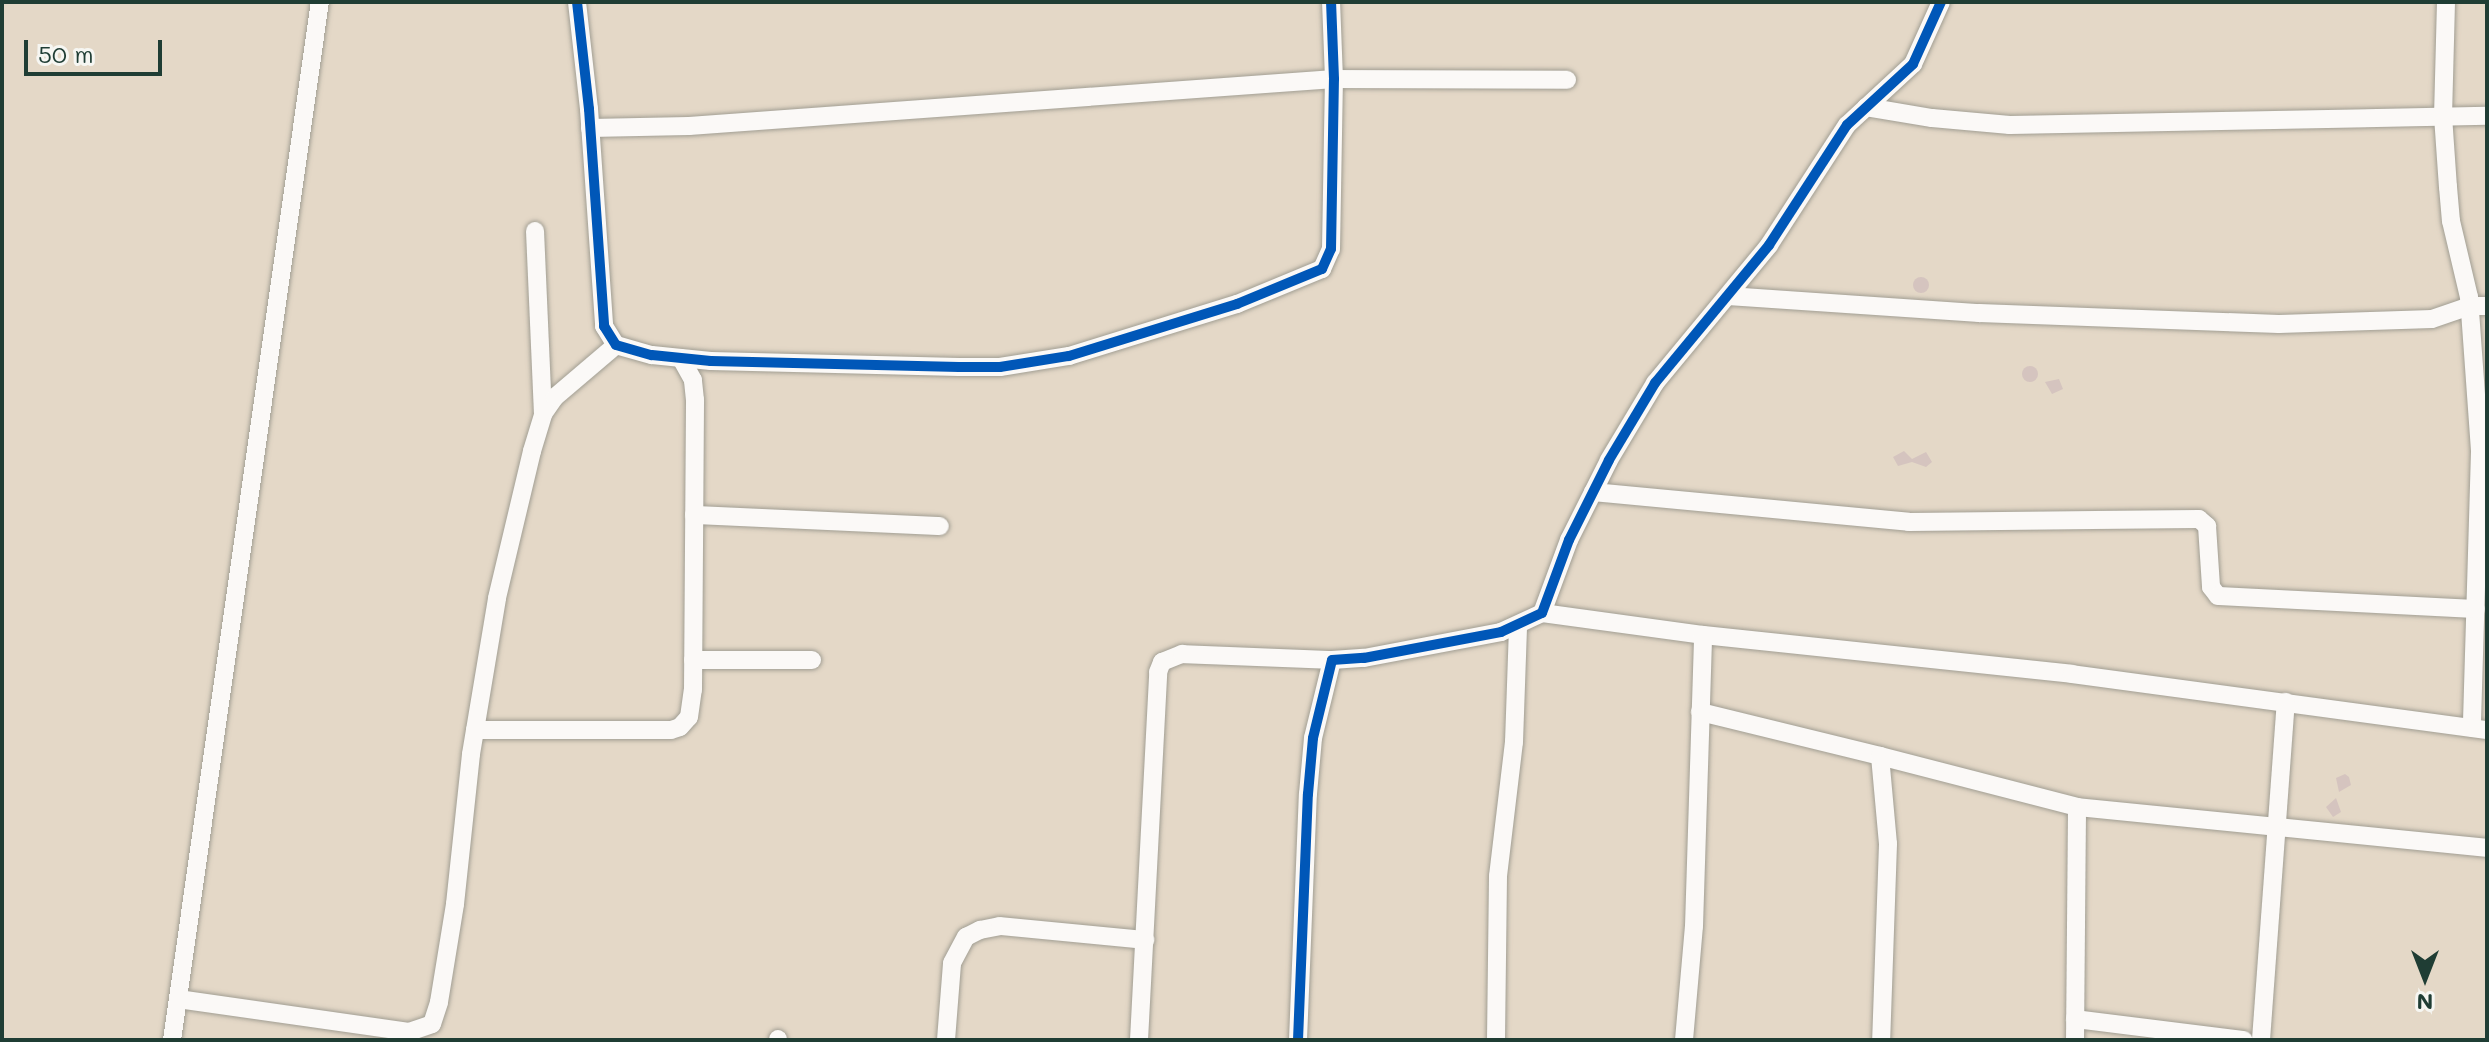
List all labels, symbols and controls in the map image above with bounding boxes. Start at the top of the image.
scale bar [28,24,166,74]
text: 50 m [38,38,94,69]
north arrow [2385,938,2465,1018]
text: N [2417,988,2433,1017]

